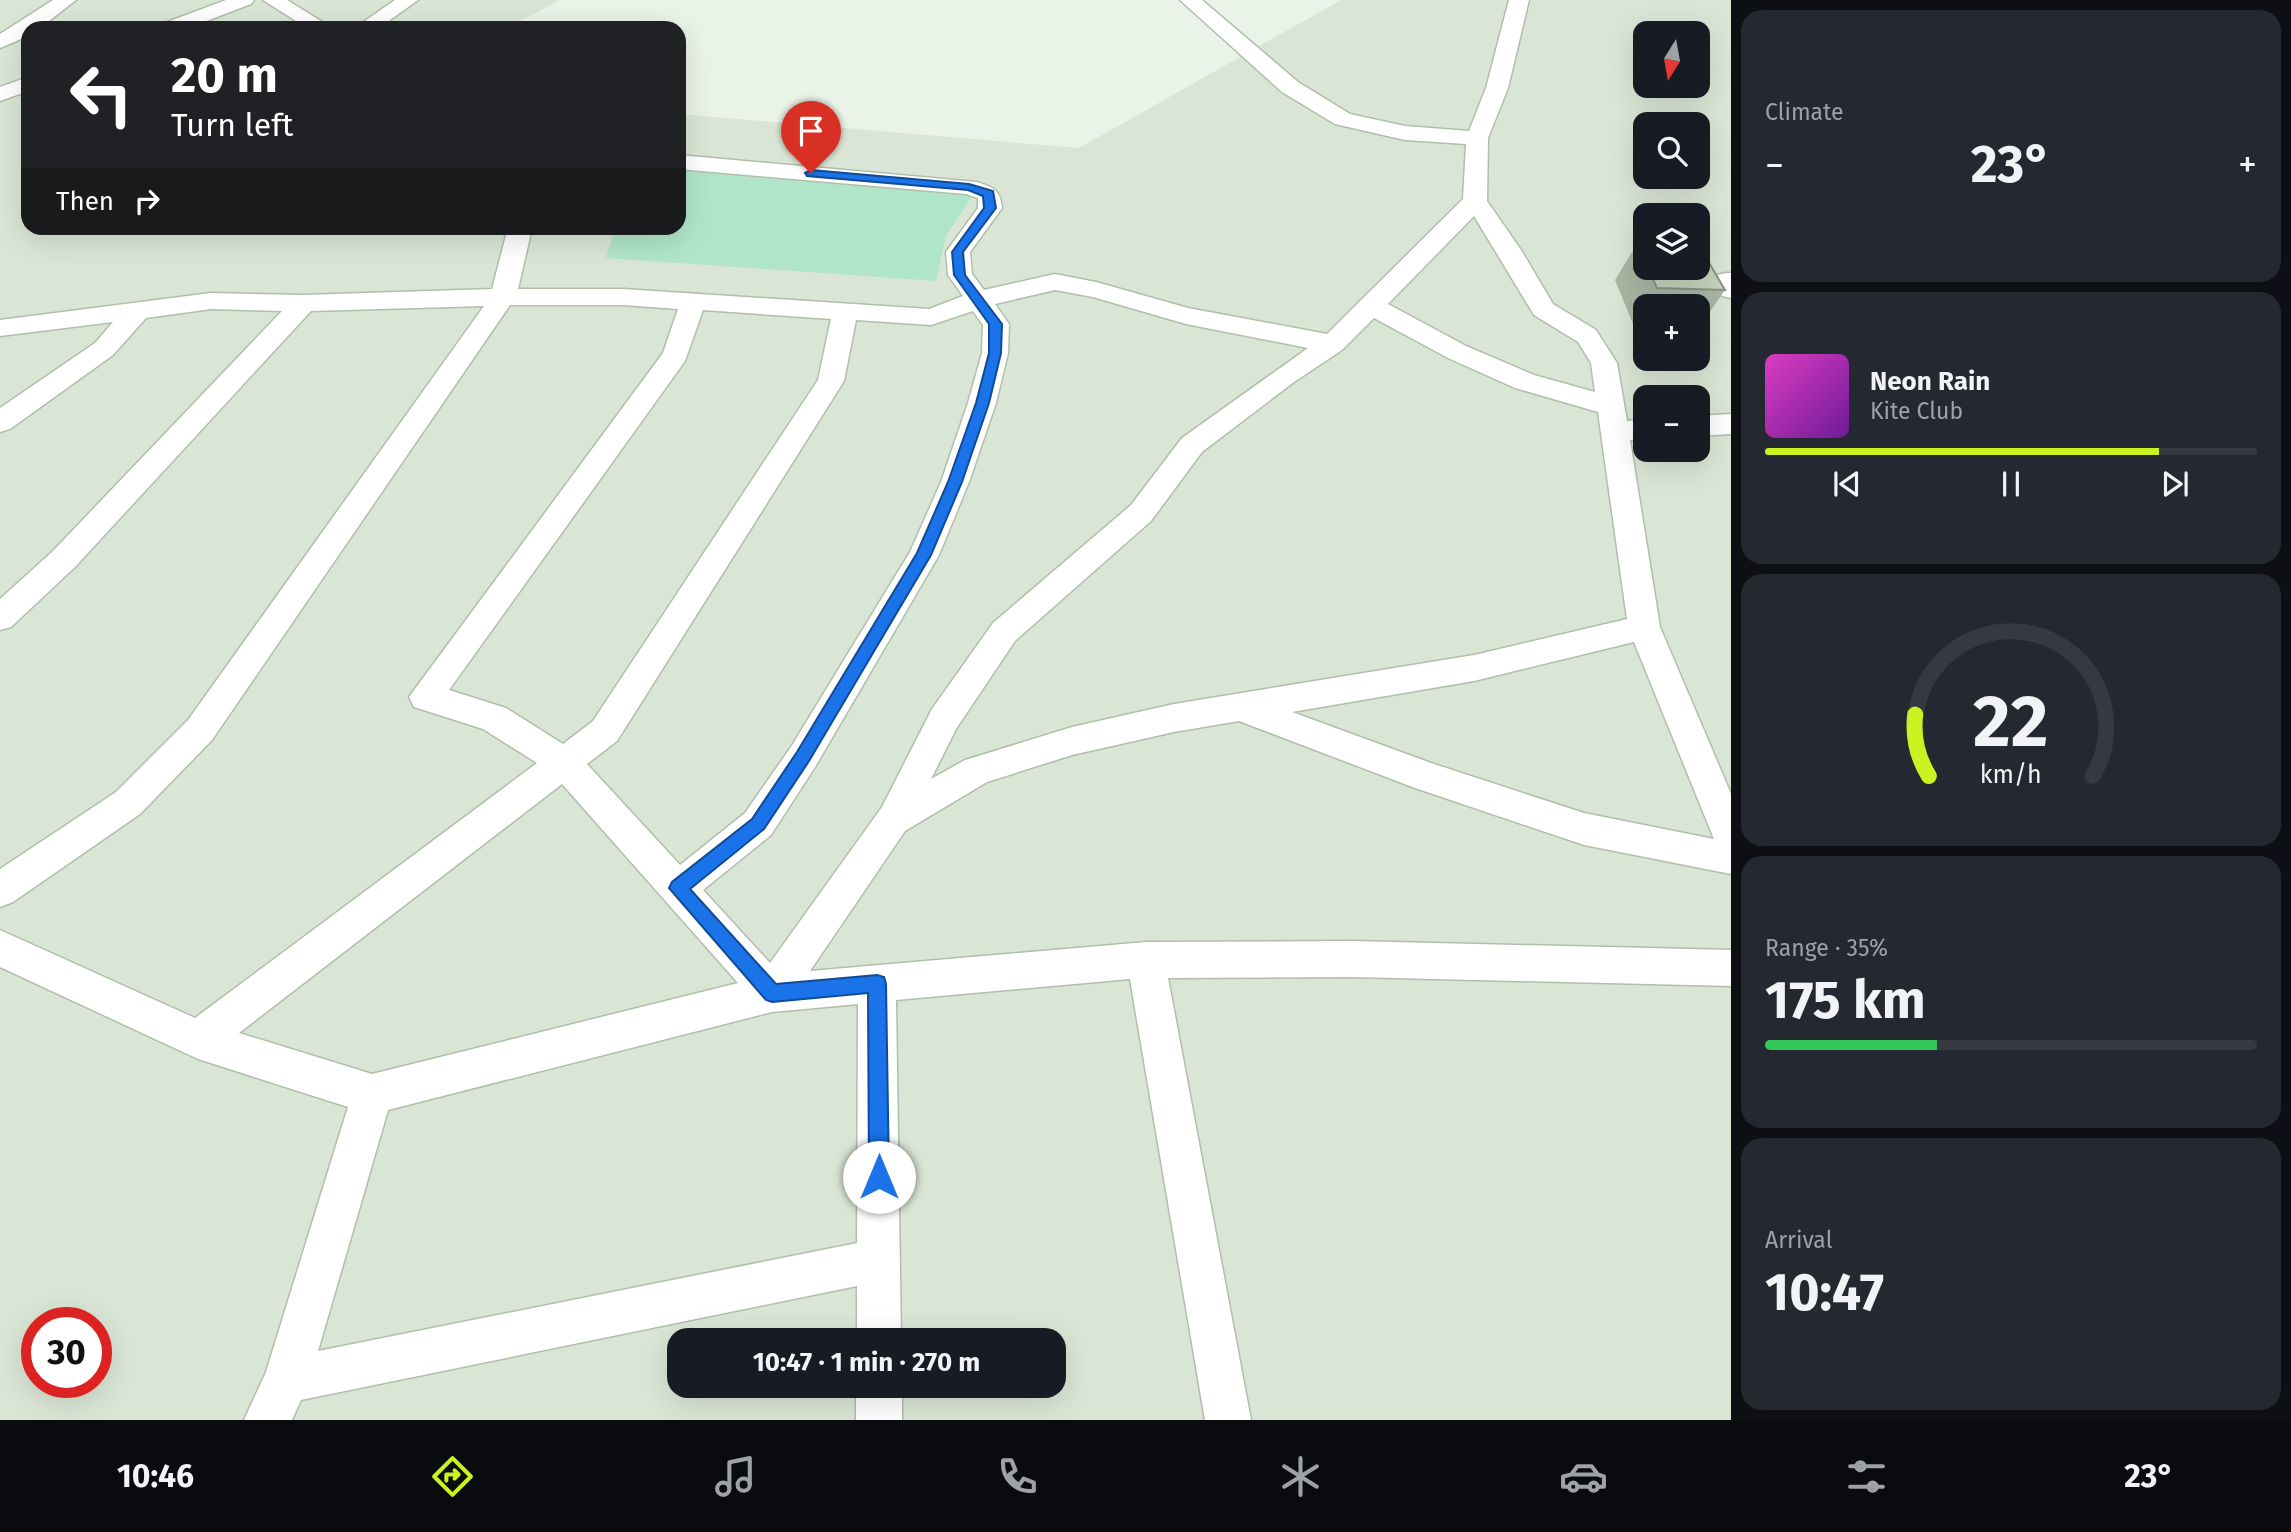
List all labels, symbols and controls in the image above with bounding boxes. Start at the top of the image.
north arrow [1633,21,1710,98]
map controls [1633,21,1710,462]
text: 20 m [171,46,278,105]
icon: left [56,49,147,140]
text: Climate [1765,98,1844,126]
pin [781,101,841,173]
text: Turn left [171,106,293,144]
icon: arrive [792,112,830,150]
button: search [1633,112,1710,189]
text: 23° [1971,133,2051,196]
text: − [1765,142,1784,188]
text: + [2238,142,2257,188]
icon: right [128,182,166,220]
text: Then [56,186,114,217]
button: layers [1633,203,1710,280]
button: + [1633,294,1710,371]
text: Neon Rain [1870,366,1990,397]
button: − [1633,385,1710,462]
text: Kite Club [1870,397,1963,425]
icon: previous [1828,465,1866,503]
icon: pause [1992,465,2030,503]
icon: next [2156,465,2194,503]
text: 22 [1973,678,2049,765]
text: km/h [1980,760,2042,790]
text: Range · 35% [1765,934,1888,962]
text: 175 km [1765,969,1926,1032]
position arrow [842,1140,916,1214]
text: Arrival [1765,1226,1832,1254]
text: 10:47 [1765,1261,1884,1324]
speed limit sign: 30 [21,1307,112,1398]
text: 10:47 · 1 min · 270 m [753,1347,980,1378]
icon: directions [428,1452,477,1501]
icon: music [711,1452,760,1501]
icon: phone [993,1452,1042,1501]
icon: climate [1276,1452,1325,1501]
icon: car [1559,1452,1608,1501]
icon: filters [1842,1452,1891,1501]
text: 10:46 [117,1457,194,1495]
text: 23° [2124,1457,2174,1495]

